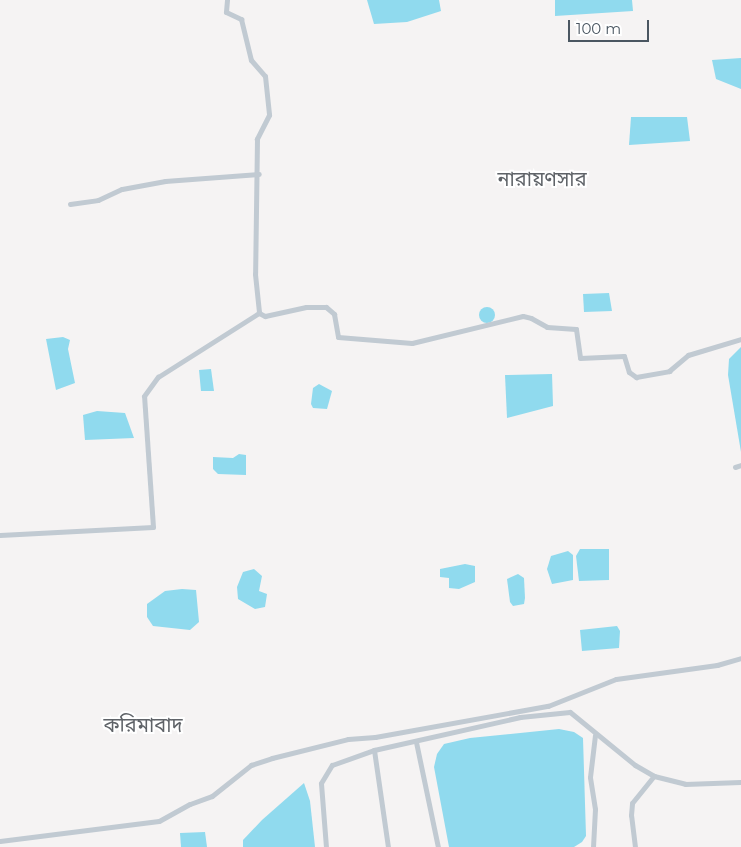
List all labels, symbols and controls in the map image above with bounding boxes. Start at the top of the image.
scale bar [571,10,652,42]
text: 100 m [576,19,621,38]
district label: নারায়ণসার [497,167,587,191]
district label: করিমাবাদ [103,713,183,737]

